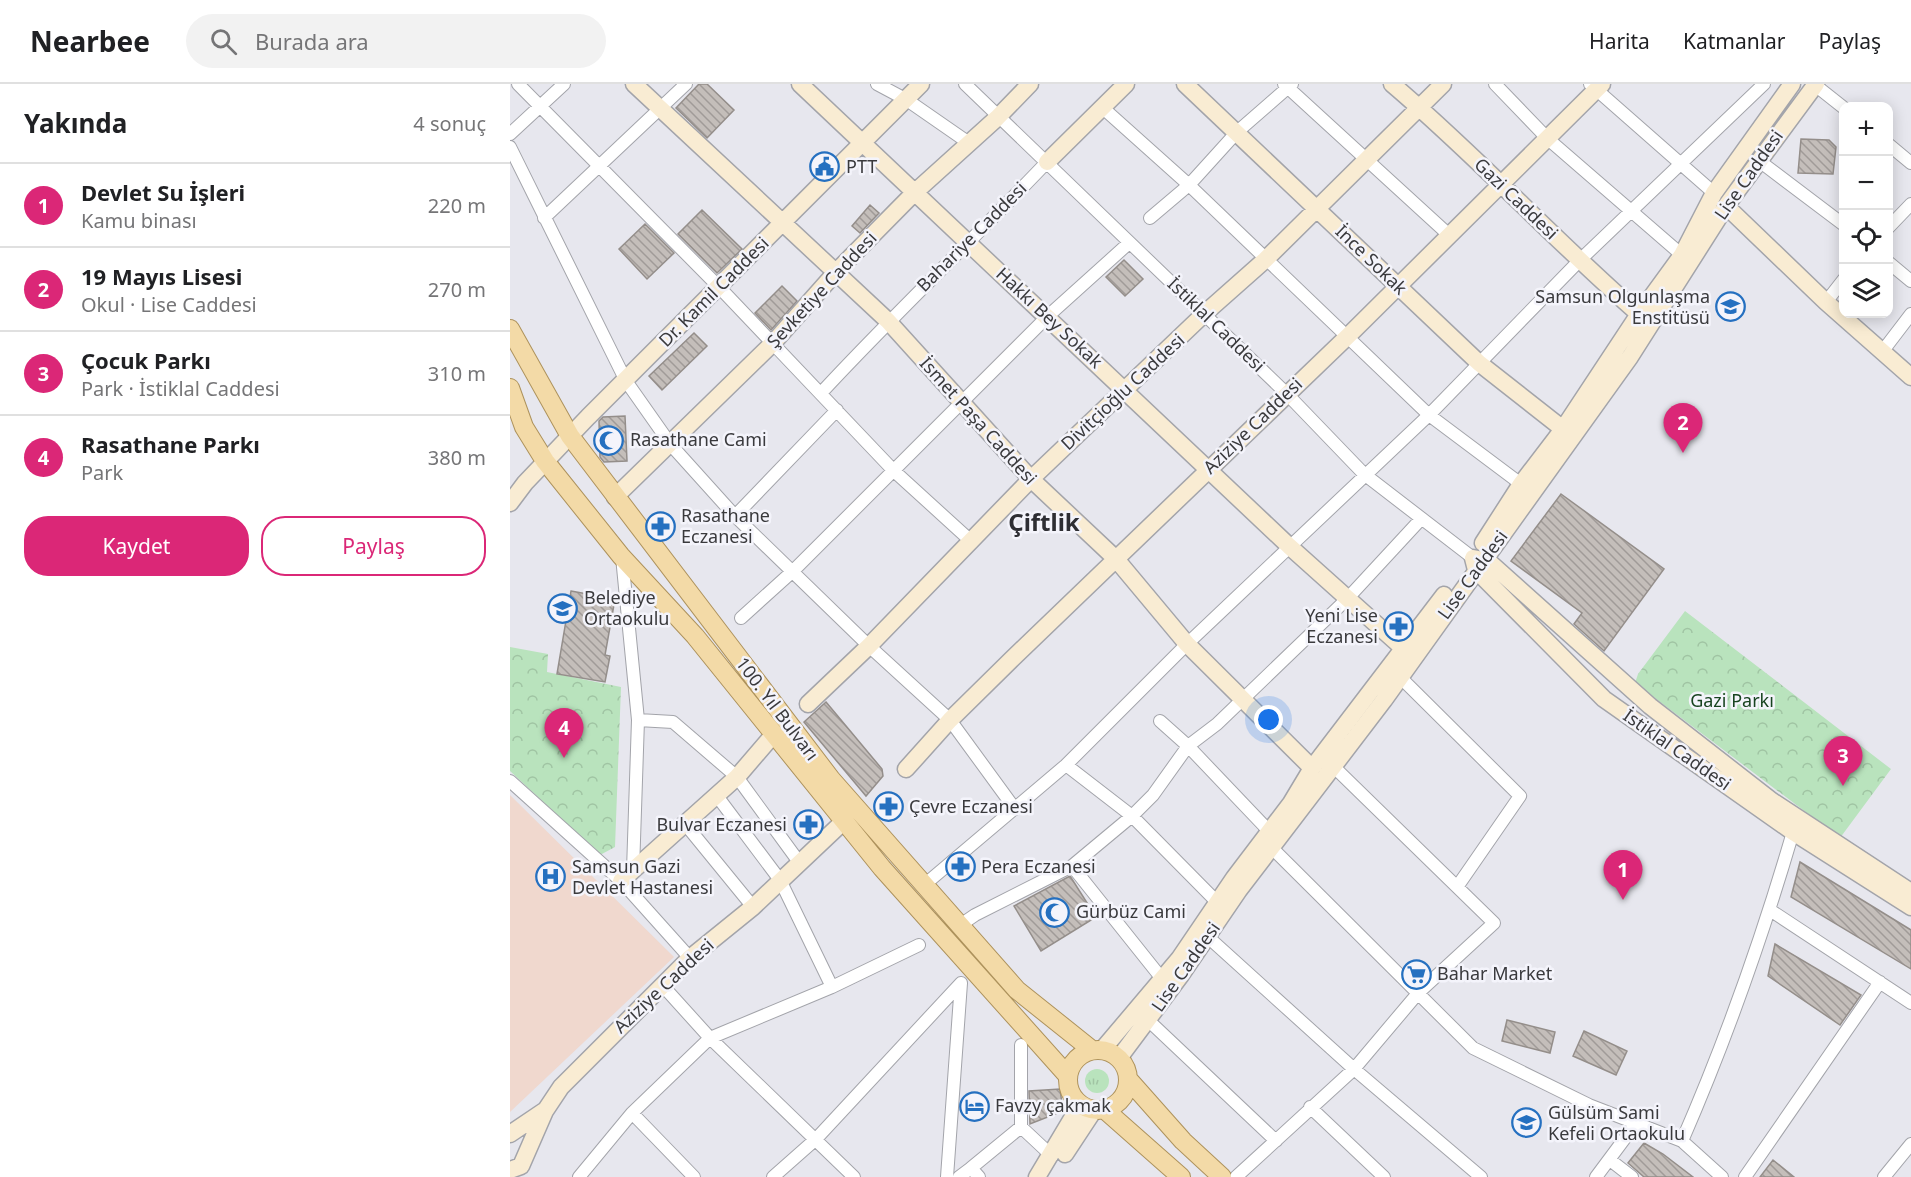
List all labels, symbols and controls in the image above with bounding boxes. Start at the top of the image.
search box [186,14,606,68]
text: Nearbee [30,22,150,60]
icon: search [207,25,240,58]
text: Burada ara [255,26,369,56]
text: Harita [1589,27,1650,55]
text: Katmanlar [1683,27,1786,55]
text: Paylaş [1819,27,1881,55]
map controls [1839,102,1893,318]
button: + [1839,102,1893,156]
text: Yakında [24,105,127,141]
text: 4 sonuç [413,110,486,137]
street label: Lise Caddesi [1708,125,1788,224]
public building icon: PTT [809,151,841,183]
street label: Gazi Caddesi [1470,152,1564,244]
place label: PTT [846,154,877,178]
button: − [1839,156,1893,210]
street label: Bahariye Caddesi [911,176,1031,296]
text: Devlet Su İşleri [81,177,245,207]
text: 1 [38,192,49,219]
text: 220 m [428,192,486,219]
text: Kamu binası [81,207,197,234]
button: locate [1839,210,1893,264]
street label: İnce Sokak [1331,219,1413,300]
street label: Şevketiye Caddesi [761,226,881,353]
street label: Dr. Kamil Caddesi [653,231,773,351]
text: 19 Mayıs Lisesi [81,261,242,291]
street label: Hakkı Bey Sokak [991,262,1108,373]
button: layers [1839,264,1893,318]
street label: İstiklal Caddesi [1163,272,1271,377]
text: 2 [38,276,49,303]
text: 270 m [428,276,486,303]
place label: Samsun Olgunlaşma Enstitüsü [1535,284,1710,329]
text: Okul · Lise Caddesi [81,291,257,318]
school or university icon: Samsun Olgunlaşma Enstitüsü [1715,291,1747,323]
street label: Divitçioğlu Caddesi [1055,328,1189,455]
text: Çocuk Parkı [81,345,211,375]
street label: İsmet Paşa Caddesi [915,351,1043,489]
text: 3 [38,360,49,387]
text: 310 m [428,360,486,387]
street label: Aziziye Caddesi [1198,372,1307,479]
text: Park · İstiklal Caddesi [81,375,280,402]
pin: 2 [1664,404,1702,453]
mosque icon: Rasathane Cami [593,424,625,456]
place label: Rasathane Cami [630,427,767,451]
text: Rasathane Parkı [81,429,260,459]
text: 4 [38,444,49,471]
text: 380 m [428,444,486,471]
text: Park [81,459,123,486]
place label: Rasathane Eczanesi [681,503,770,548]
district label: Çiftlik [1008,505,1080,538]
pharmacy icon: Rasathane Eczanesi [644,510,676,542]
button: Kaydet [24,516,249,576]
button: Paylaş [261,516,486,576]
street label: Lise Caddesi [1432,525,1513,624]
place label: Belediye Ortaokulu [584,585,669,630]
school or university icon: Belediye Ortaokulu [547,592,579,624]
place label: Yeni Lise Eczanesi [1305,603,1378,648]
pharmacy icon: Yeni Lise Eczanesi [1383,610,1415,642]
street label: 100. Yıl Bulvarı [731,652,824,765]
park label: Gazi Parkı [1690,688,1774,712]
street label: İstiklal Caddesi [1619,703,1736,795]
your location [1254,705,1283,734]
pin: 4 [544,708,584,758]
pin: 3 [1824,736,1862,786]
pharmacy icon: Çevre Eczanesi [872,791,904,823]
place label: Çevre Eczanesi [909,794,1033,818]
pharmacy icon: Bulvar Eczanesi [792,809,824,841]
place label: Bulvar Eczanesi [656,812,787,836]
pin: 1 [1604,850,1642,900]
pharmacy icon: Pera Eczanesi [944,851,976,883]
place label: Samsun Gazi Devlet Hastanesi [572,854,713,899]
place label: Pera Eczanesi [981,854,1096,878]
hospital icon: Samsun Gazi Devlet Hastanesi [535,861,567,893]
mosque icon: Gürbüz Cami [1039,896,1071,928]
place label: Gürbüz Cami [1076,899,1186,923]
street label: Lise Caddesi [1145,917,1225,1016]
street label: Aziziye Caddesi [608,933,719,1038]
supermarket icon: Bahar Market [1400,958,1432,990]
place label: Bahar Market [1437,961,1553,985]
hotel icon: Favzy çakmak [958,1090,990,1122]
place label: Favzy çakmak [995,1093,1111,1117]
place label: Gülsüm Sami Kefeli Ortaokulu [1548,1100,1685,1145]
school or university icon: Gülsüm Sami Kefeli Ortaokulu [1511,1107,1543,1139]

